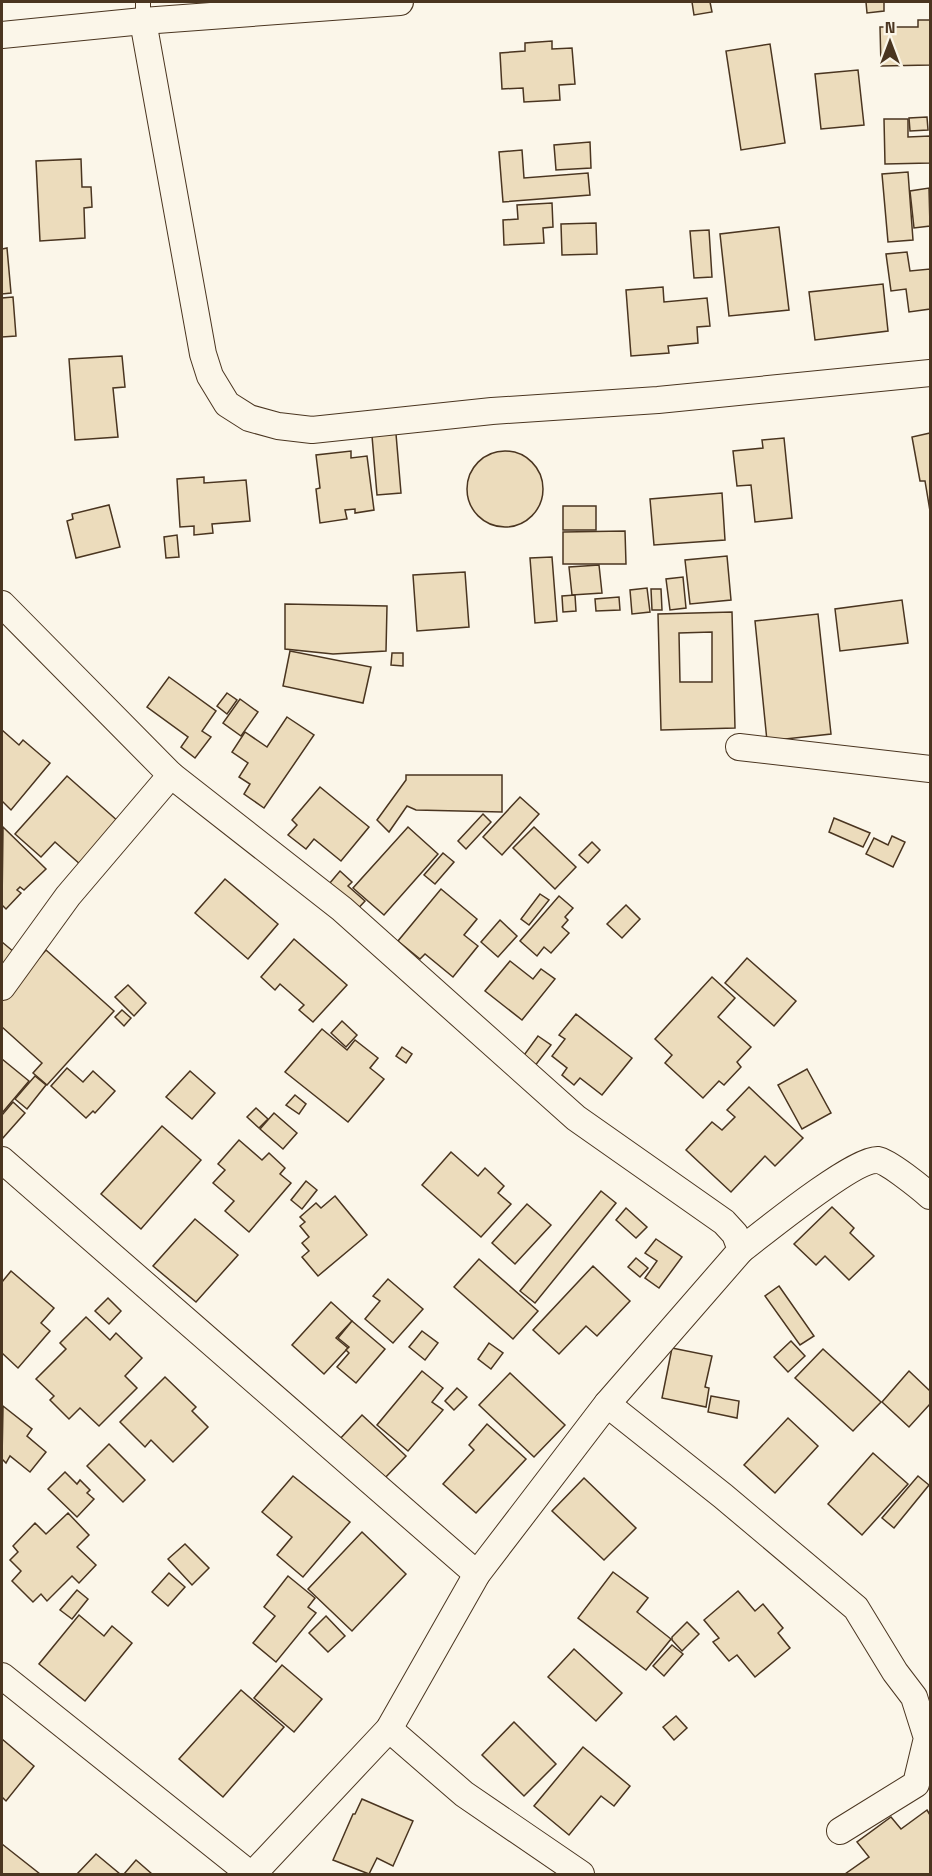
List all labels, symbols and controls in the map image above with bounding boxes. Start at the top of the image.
north arrow [860,12,920,72]
text: N [885,17,895,38]

